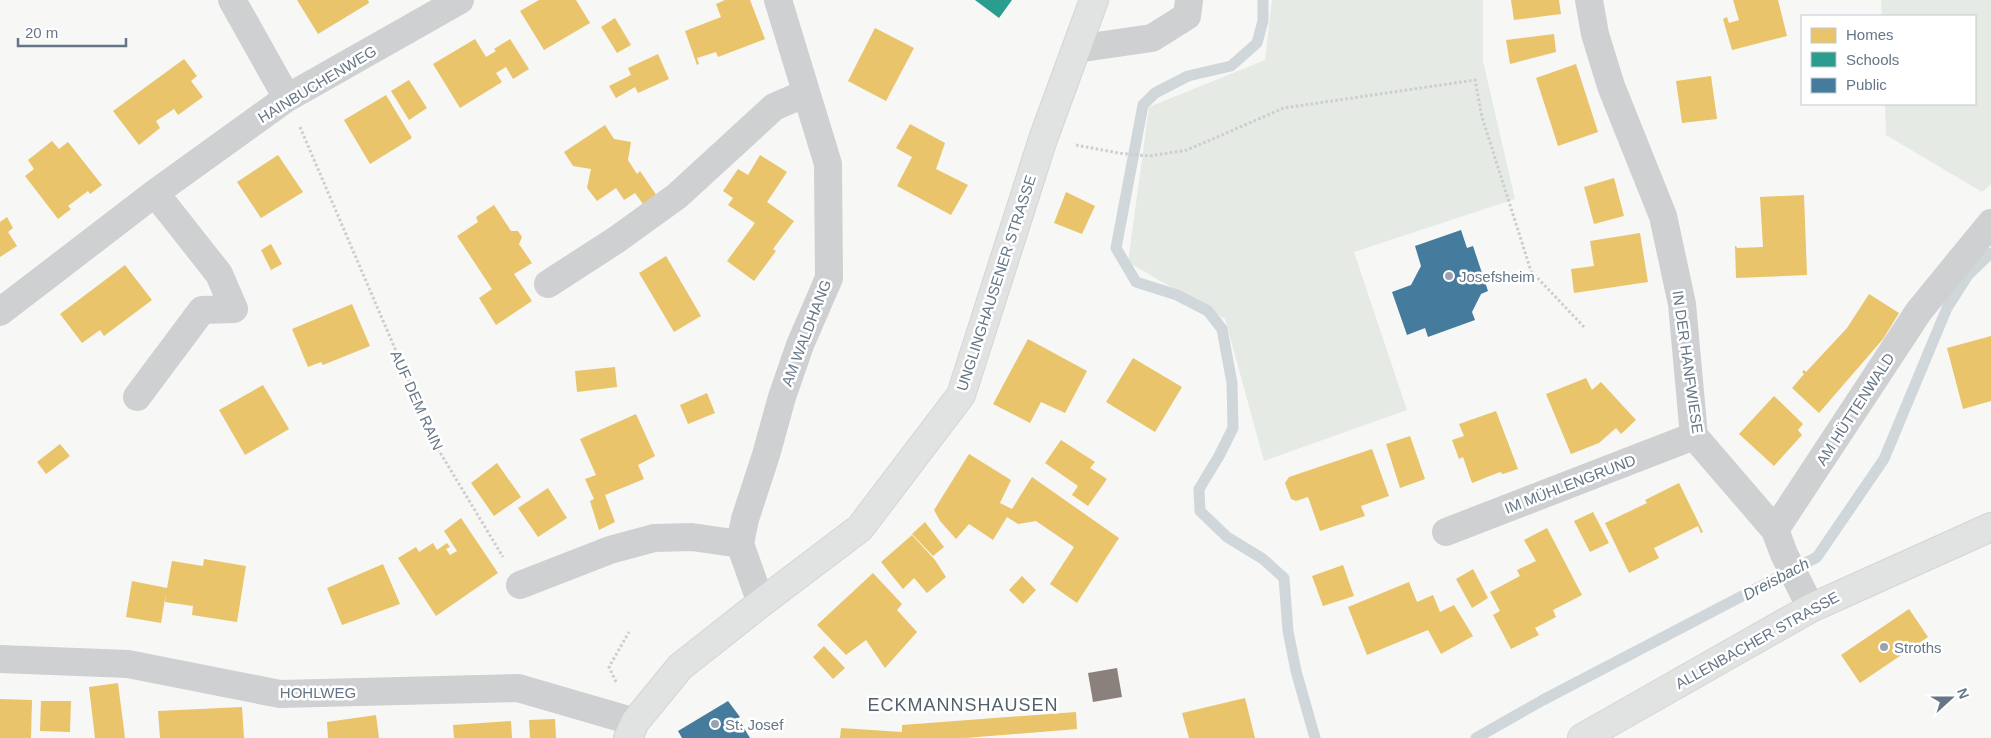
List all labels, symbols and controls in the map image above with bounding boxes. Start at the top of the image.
scale bar [18,15,125,47]
legend [1801,15,1976,105]
text: 20 m [25,24,58,41]
text: Homes [1846,26,1894,43]
street label: HAINBUCHENWEG [255,42,379,126]
text: Schools [1846,51,1899,68]
text: Public [1846,76,1887,93]
street label: UNGLINGHAUSENER STRASSE [953,173,1039,393]
place label: Josefsheim [1459,268,1535,285]
marker: Josefsheim [1443,270,1455,282]
street label: AM WALDHANG [778,277,834,389]
street label: IN DER HANFWIESE [1670,289,1706,435]
street label: AUF DEM RAIN [387,347,447,453]
street label: AM HÜTTENWALD [1812,350,1898,468]
street label: IM MÜHLENGRUND [1502,451,1638,517]
water label: Dreisbach [1740,555,1812,603]
street label: ALLENBACHER STRASSE [1672,588,1842,692]
place label: Stroths [1894,639,1942,656]
marker: Stroths [1878,641,1890,653]
north arrow [1926,673,1976,723]
street label: HOHLWEG [280,684,356,701]
text: N [1954,686,1972,701]
district label: ECKMANNSHAUSEN [867,695,1059,715]
place label: St. Josef [725,716,784,733]
marker: St. Josef [709,718,721,730]

